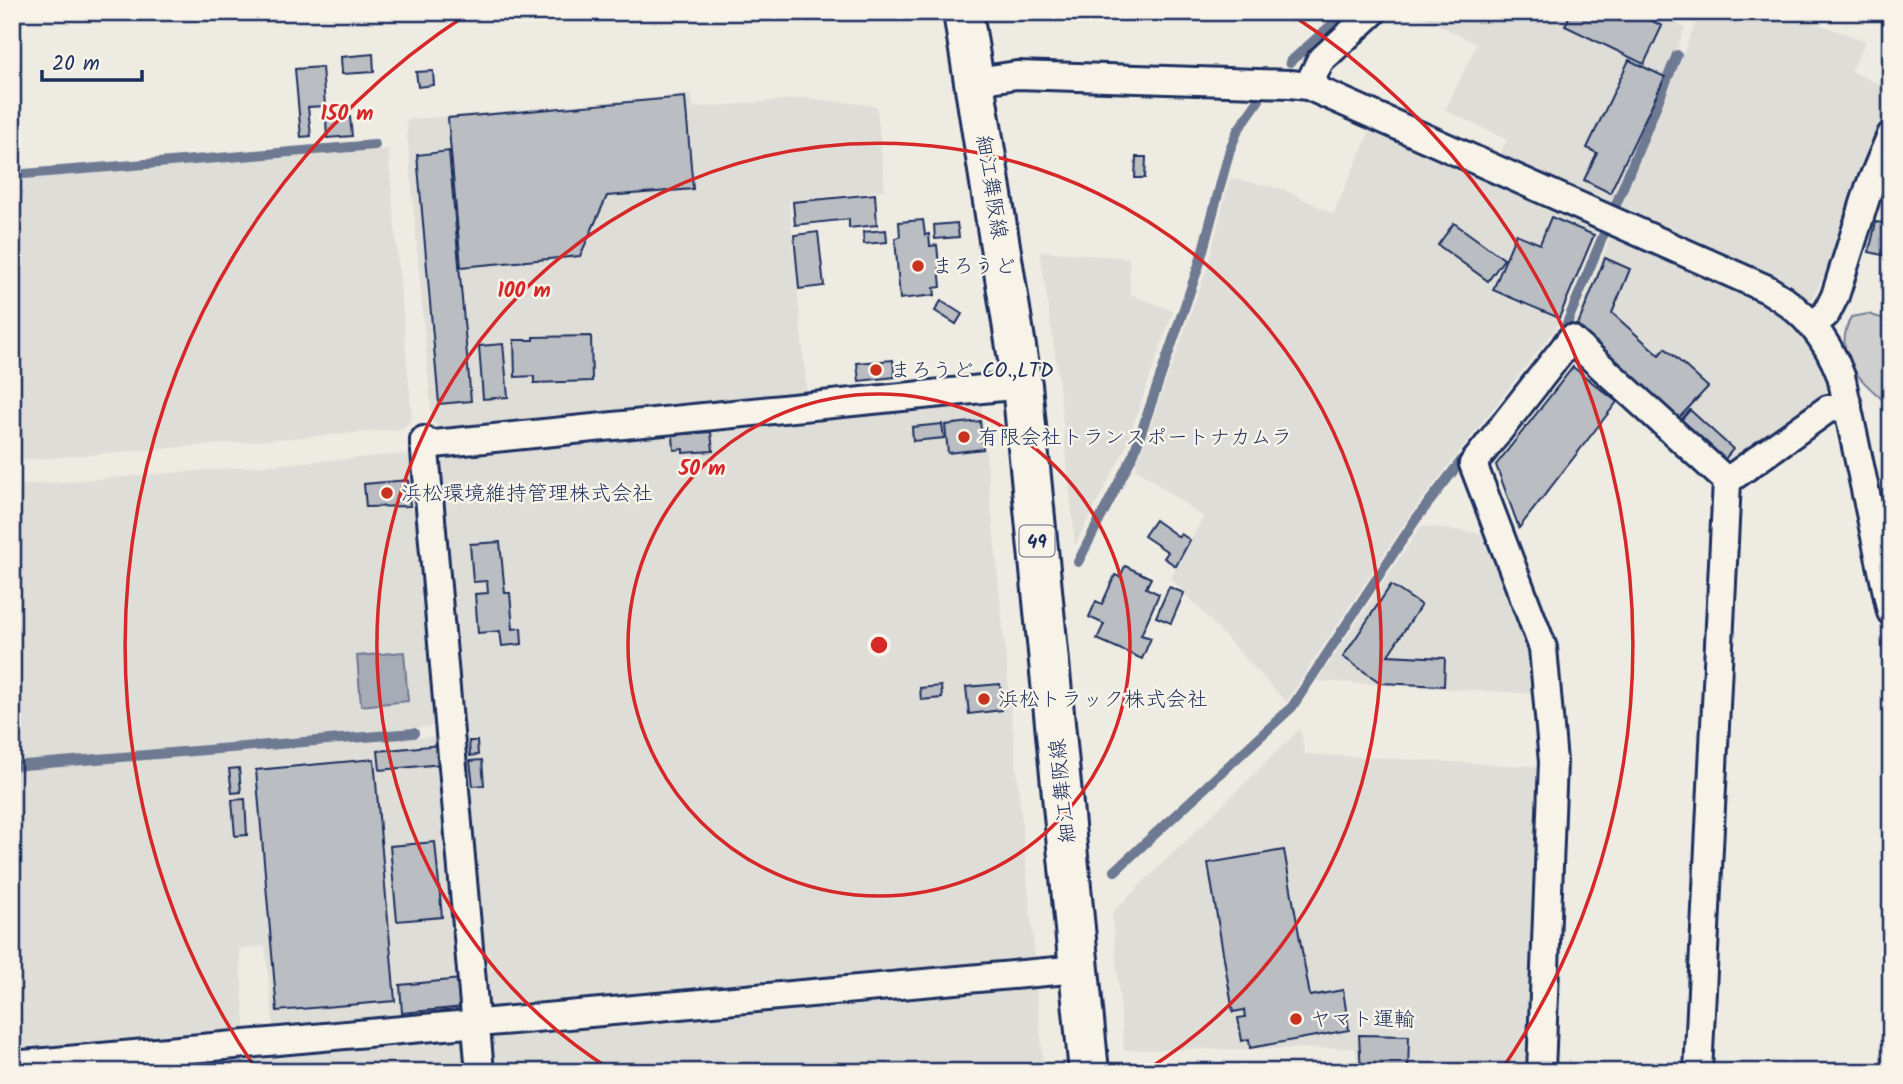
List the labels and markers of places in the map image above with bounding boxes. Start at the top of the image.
place label: まろうど [932,251,1016,284]
marker: まろうど [910,258,926,274]
place label: まろうど CO.,LTD [890,355,1053,388]
marker: まろうど CO.,LTD [868,362,884,378]
place label: 有限会社トランスポートナカムラ [978,422,1292,455]
marker: 有限会社トランスポートナカムラ [956,429,972,445]
place label: 浜松環境維持管理株式会社 [401,478,653,511]
marker: 浜松環境維持管理株式会社 [379,485,395,501]
centre of rings [867,633,891,657]
place label: 浜松トラック株式会社 [998,684,1208,717]
marker: 浜松トラック株式会社 [976,691,992,707]
place label: ヤマト運輸 [1310,1004,1415,1037]
marker: ヤマト運輸 [1288,1011,1304,1027]

